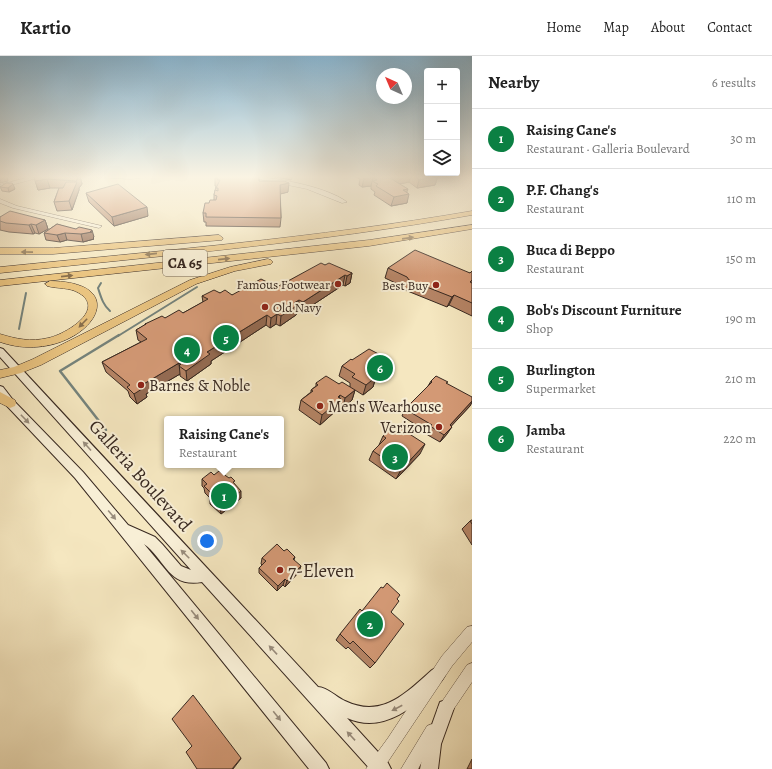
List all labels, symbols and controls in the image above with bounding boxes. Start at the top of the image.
text: Kartio [20,15,71,41]
text: Home [546,18,581,37]
text: Map [603,18,629,37]
text: About [651,18,685,37]
text: Contact [707,18,752,37]
north arrow [376,68,412,104]
map controls [424,68,460,176]
button: + [424,68,460,104]
text: Nearby [488,71,539,94]
text: 6 results [712,74,756,91]
button: − [424,104,460,140]
text: Raising Cane's [526,120,616,140]
text: 1 [499,130,503,147]
text: 30 m [730,130,756,147]
button: layers [424,140,460,176]
text: Restaurant · Galleria Boulevard [526,140,690,157]
text: P.F. Chang's [526,180,599,200]
text: 2 [498,190,504,207]
text: 110 m [727,190,756,207]
text: Restaurant [526,200,584,217]
one-way arrow [402,235,414,241]
text: Buca di Beppo [526,240,615,260]
one-way arrow [20,249,33,255]
road number: CA 65 [163,250,207,276]
text: 3 [498,250,504,267]
text: 150 m [726,250,756,267]
one-way arrow [145,251,157,257]
one-way arrow [218,255,230,262]
text: Restaurant [526,260,584,277]
one-way arrow [61,272,73,279]
place label: Famous Footwear [237,276,330,293]
place label: Best Buy [382,277,428,294]
marker: Famous Footwear [333,279,343,289]
marker: Best Buy [431,280,441,290]
place label: Old Navy [273,299,321,316]
text: Bob's Discount Furniture [526,300,682,320]
marker: Old Navy [260,302,270,312]
text: 4 [498,310,504,327]
text: 190 m [725,310,756,327]
one-way arrow [78,318,88,328]
text: Shop [526,320,553,337]
pin: 5 [213,323,239,353]
pin: 4 [174,335,200,365]
pin: 6 [367,353,393,383]
text: Burlington [526,360,595,380]
text: 5 [498,370,504,387]
text: 210 m [725,370,756,387]
place label: Barnes & Noble [149,375,250,397]
marker: Barnes & Noble [136,380,146,390]
text: Supermarket [526,380,596,397]
place label: Men's Wearhouse [328,396,442,418]
marker: Men's Wearhouse [315,401,325,411]
one-way arrow [20,414,30,424]
street label: Galleria Boulevard [83,414,198,538]
popup [164,416,284,468]
place label: Verizon [380,417,431,439]
text: Jamba [526,420,565,440]
marker: Verizon [434,422,444,432]
text: Raising Cane's [179,424,269,444]
text: 6 [498,430,504,447]
text: 220 m [723,430,756,447]
text: Restaurant [526,440,584,457]
one-way arrow [82,441,91,452]
pin: 3 [382,442,408,472]
text: Restaurant [179,444,237,461]
pin: 1 [211,481,237,511]
one-way arrow [108,509,117,520]
your location [197,531,217,551]
one-way arrow [180,549,190,559]
place label: 7-Eleven [288,558,354,584]
marker: 7-Eleven [275,565,285,575]
pin: 2 [357,609,383,639]
one-way arrow [190,610,199,621]
one-way arrow [268,645,278,655]
one-way arrow [391,705,403,712]
one-way arrow [272,710,281,721]
one-way arrow [346,731,356,741]

